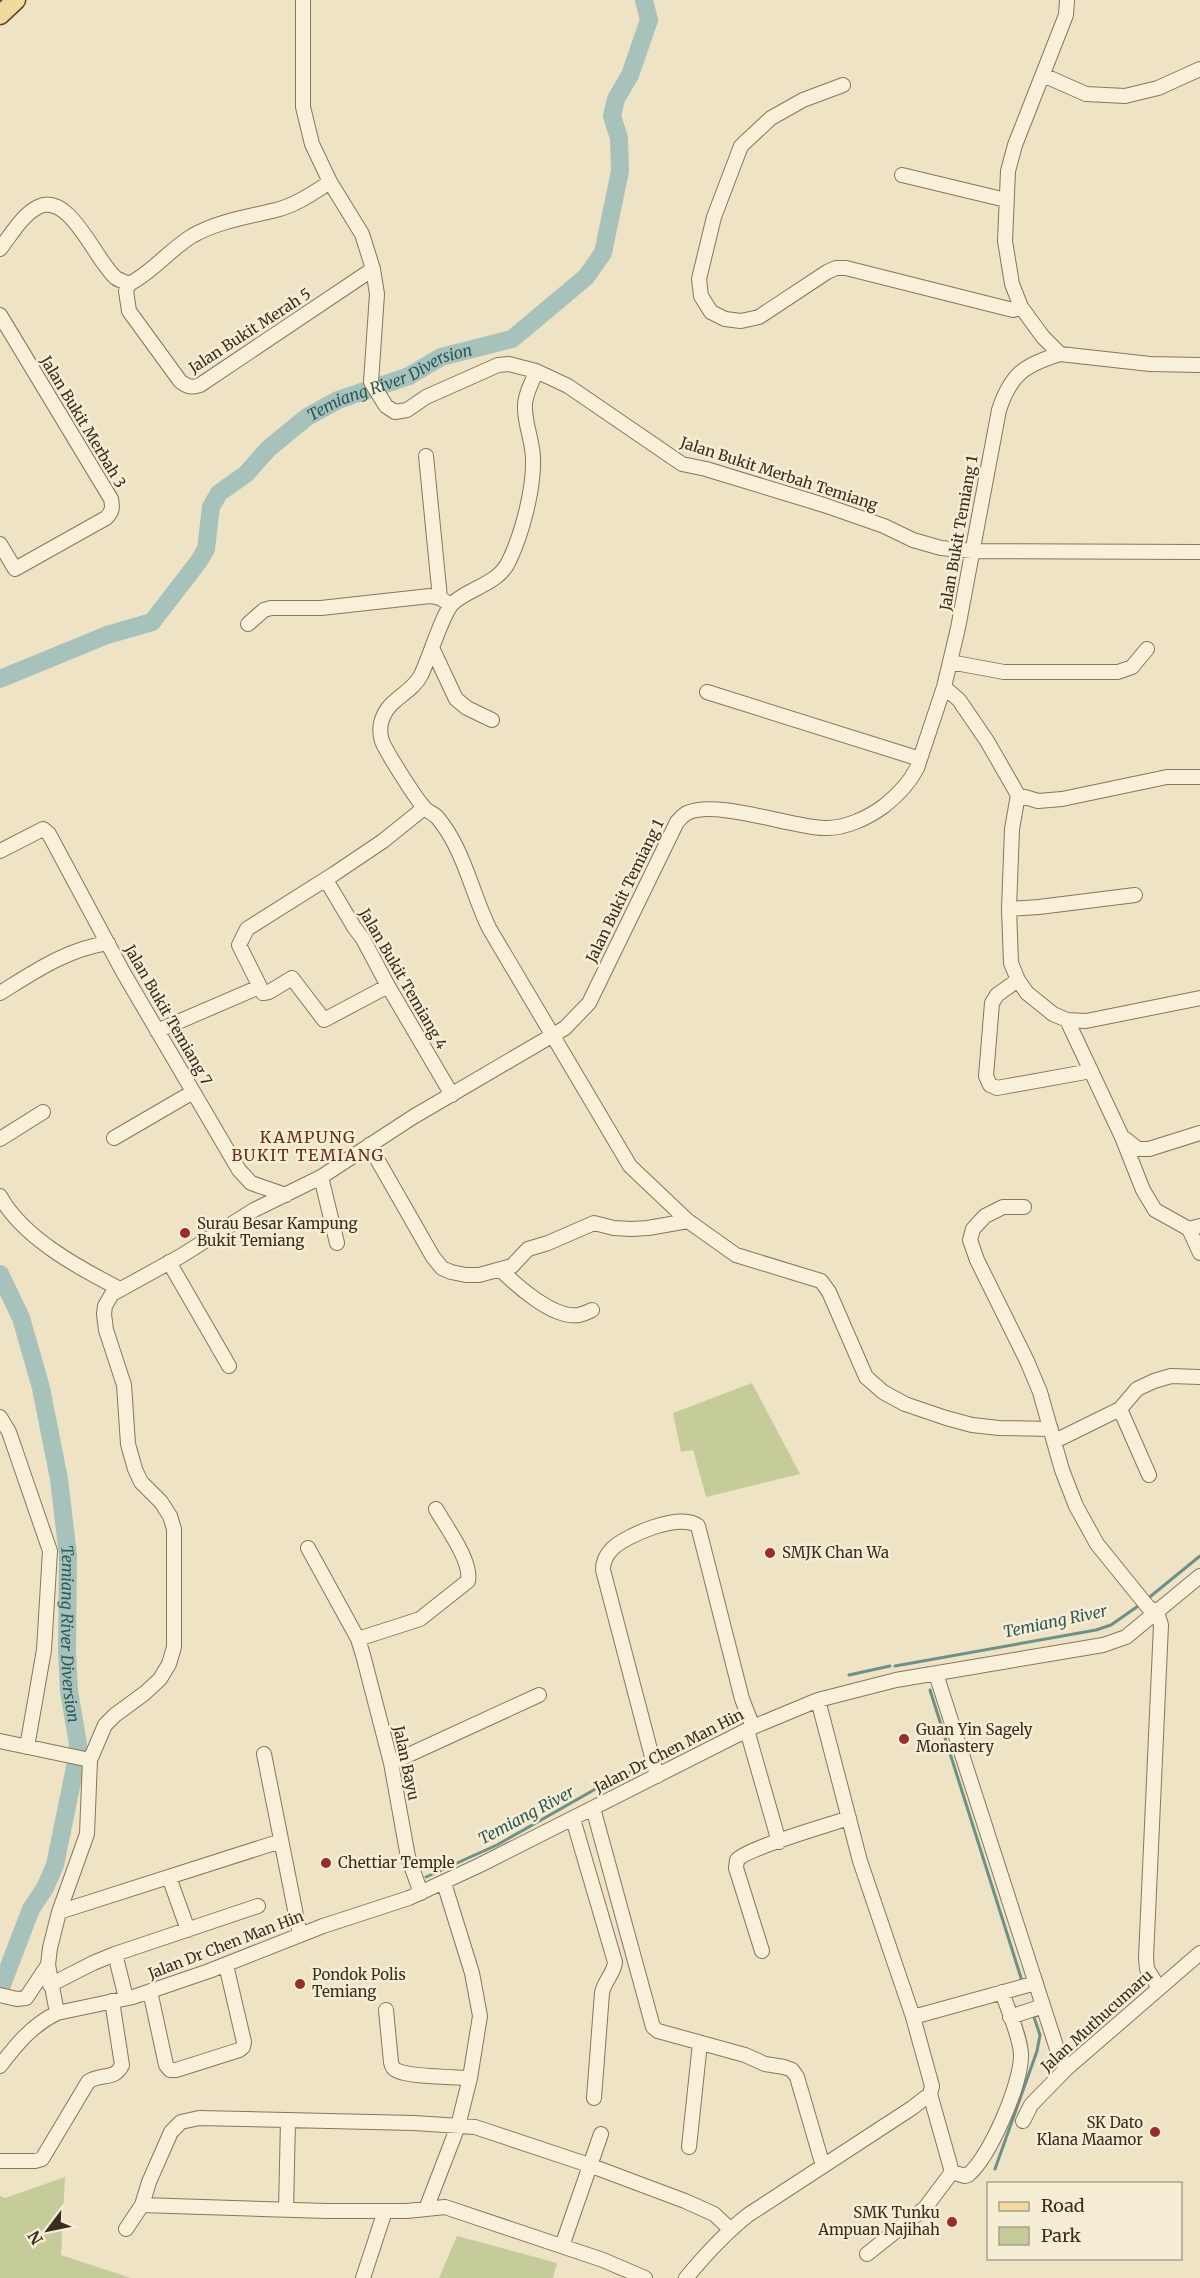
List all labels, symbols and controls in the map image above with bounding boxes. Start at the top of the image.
street label: Jalan Bukit Merah 5 [184,284,314,378]
water label: Temiang River Diversion [304,340,474,425]
street label: Jalan Bukit Merbah 3 [36,351,130,491]
street label: Jalan Bukit Merbah Temiang [677,432,880,514]
street label: Jalan Bukit Temiang 1 [935,454,982,613]
street label: Jalan Bukit Temiang 1 [581,816,668,966]
street label: Jalan Bukit Temiang 4 [355,904,452,1053]
street label: Jalan Bukit Temiang 7 [120,940,217,1089]
district label: KAMPUNG BUKIT TEMIANG [231,1127,385,1165]
place label: Surau Besar Kampung Bukit Temiang [197,1214,358,1250]
marker: Surau Besar Kampung Bukit Temiang [178,1226,192,1240]
place label: SMJK Chan Wa [782,1543,889,1562]
water label: Temiang River Diversion [57,1544,84,1724]
marker: SMJK Chan Wa [763,1546,777,1560]
water label: Temiang River [1001,1600,1109,1642]
street label: Jalan Dr Chen Man Hin [590,1705,747,1797]
place label: Guan Yin Sagely Monastery [916,1720,1033,1756]
street label: Jalan Bayu [389,1723,424,1802]
marker: Guan Yin Sagely Monastery [897,1732,911,1746]
water label: Temiang River [475,1781,578,1849]
place label: Chettiar Temple [338,1853,455,1872]
marker: Chettiar Temple [319,1856,333,1870]
street label: Jalan Dr Chen Man Hin [144,1906,306,1983]
place label: Pondok Polis Temiang [312,1965,406,2001]
street label: Jalan Muthucumaru [1036,1965,1156,2076]
marker: Pondok Polis Temiang [293,1977,307,1991]
place label: SK Dato Klana Maamor [1036,2113,1143,2149]
marker: SK Dato Klana Maamor [1148,2125,1162,2139]
legend [987,2182,1182,2260]
text: Road [1041,2194,1085,2217]
north arrow [18,2200,78,2260]
place label: SMK Tunku Ampuan Najihah [817,2203,940,2239]
marker: SMK Tunku Ampuan Najihah [945,2215,959,2229]
text: Park [1041,2224,1082,2247]
text: N [23,2227,47,2249]

